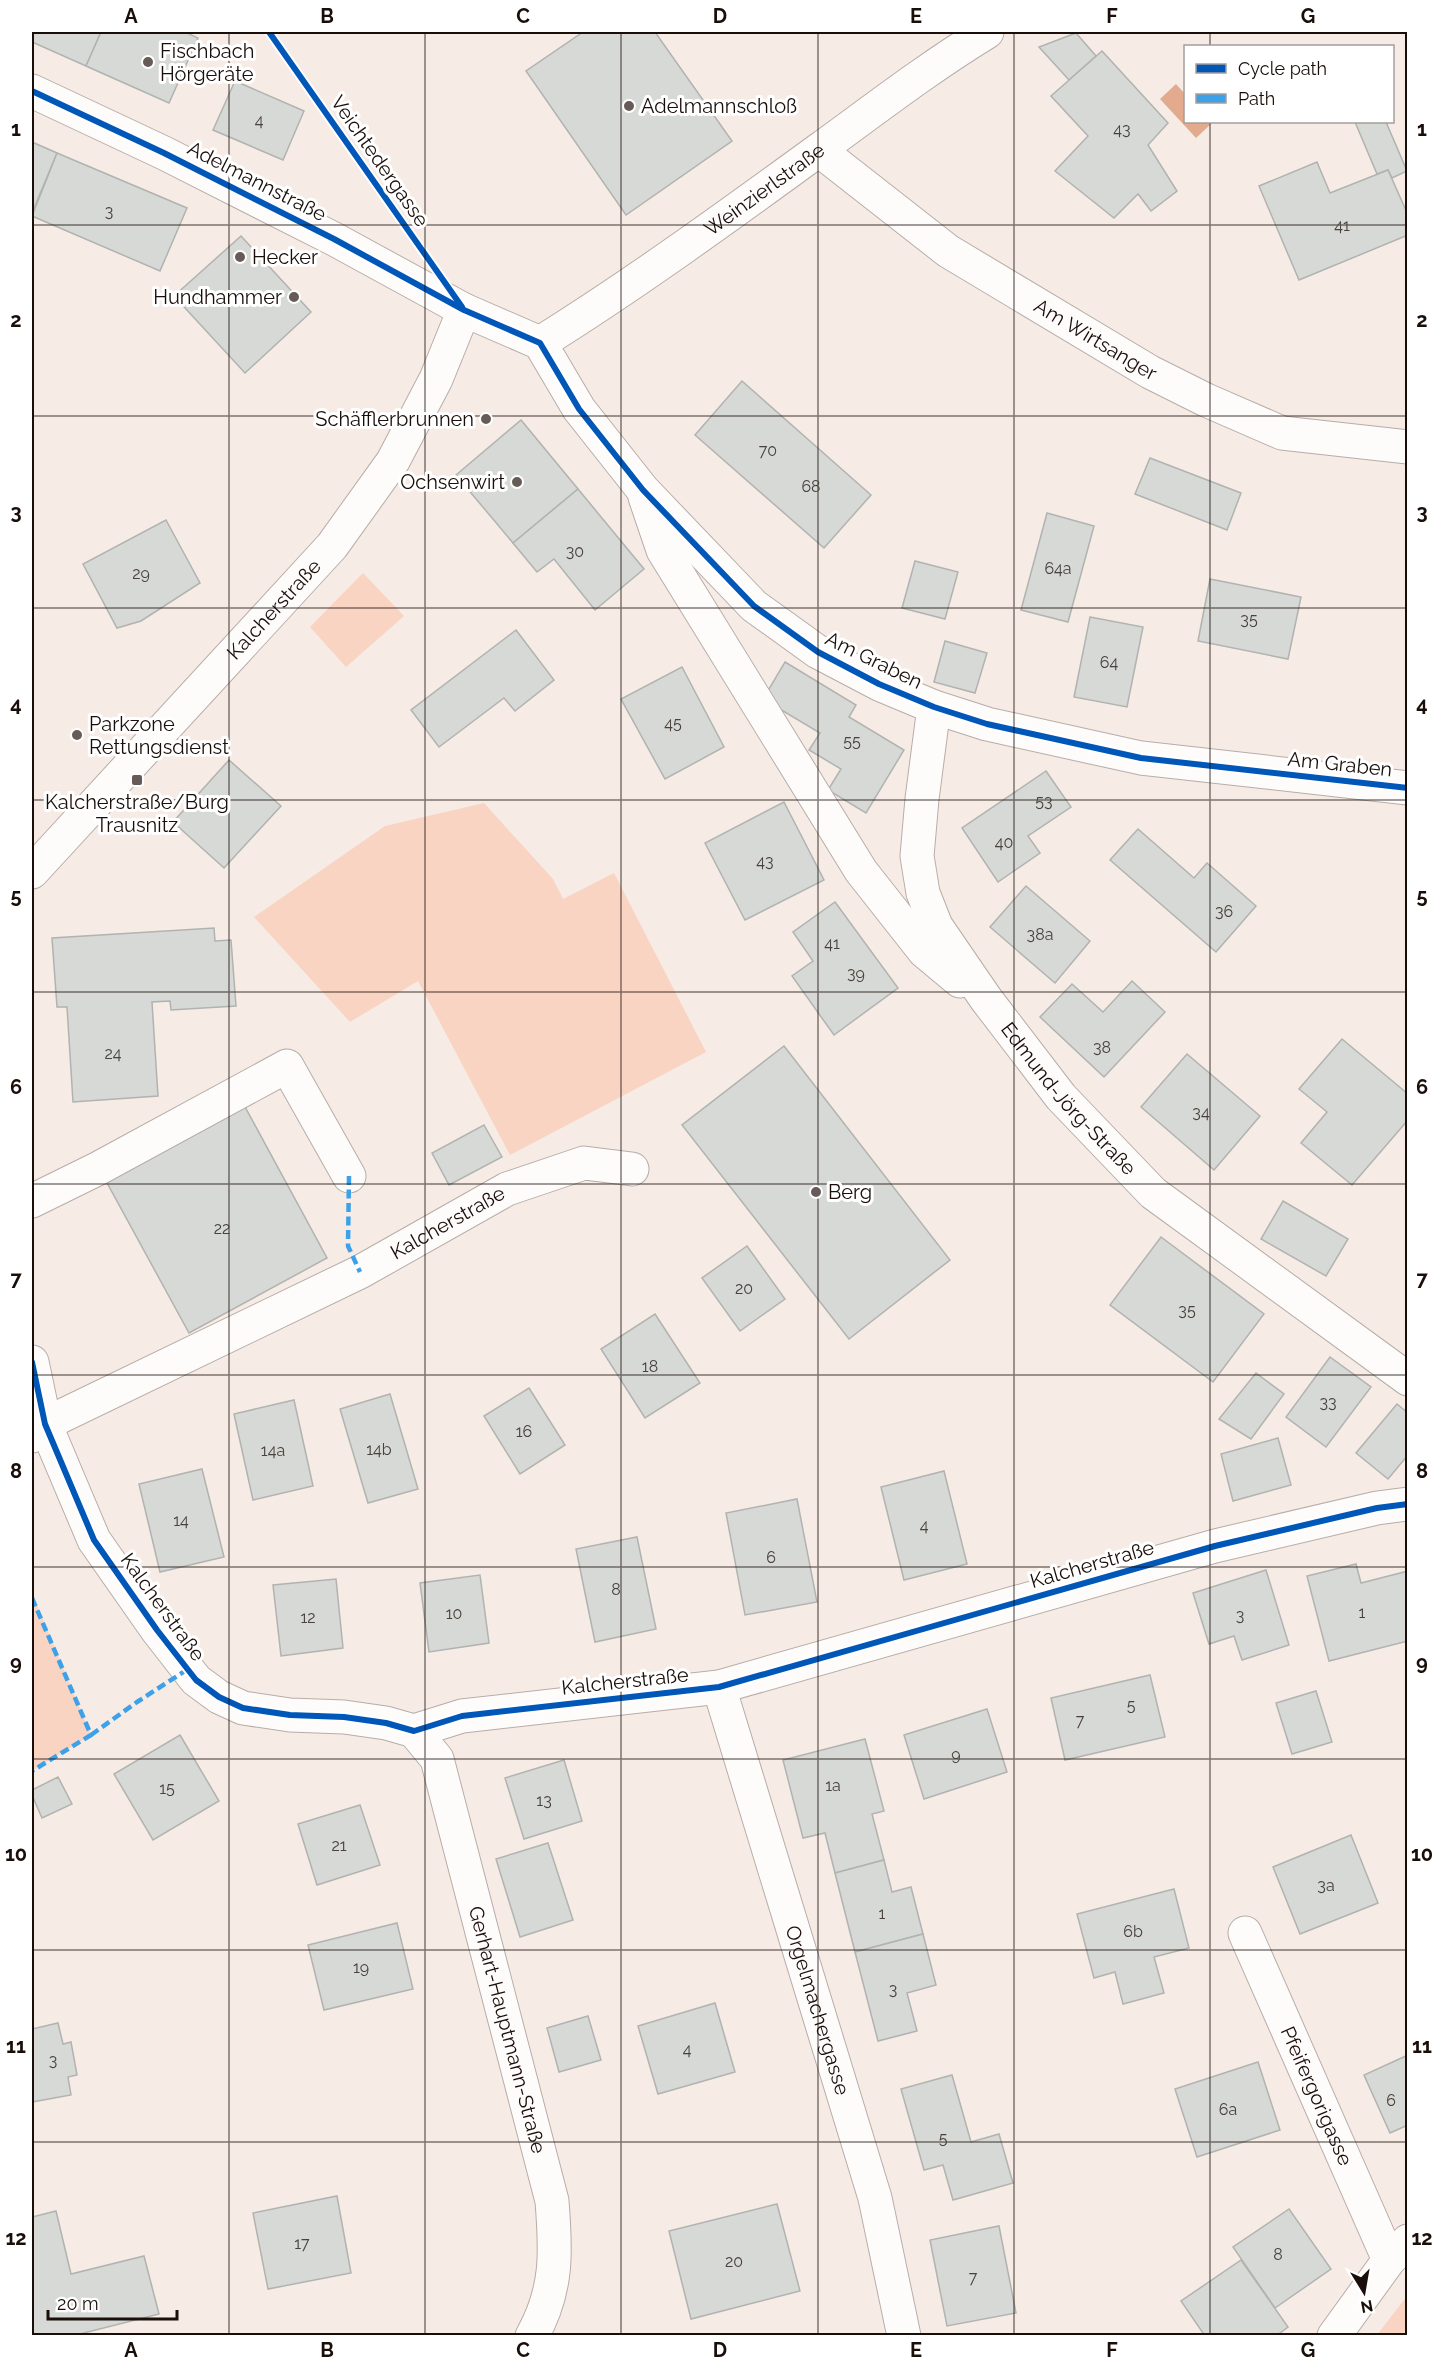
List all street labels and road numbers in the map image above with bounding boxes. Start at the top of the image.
street label: Veichtedergasse [326,91,434,231]
street label: Adelmannstraße [184,136,331,226]
street label: Weinzierlstraße [699,138,829,241]
street label: Am Wirtsanger [1030,294,1161,385]
street label: Kalcherstraße [222,554,326,664]
street label: Am Graben [822,626,926,694]
street label: Am Graben [1287,747,1393,781]
street label: Edmund-Jörg-Straße [996,1017,1141,1180]
street label: Kalcherstraße [386,1181,509,1264]
street label: Kalcherstraße [1027,1535,1157,1593]
street label: Kalcherstraße [116,1548,210,1666]
street label: Kalcherstraße [560,1662,690,1700]
street label: Gerhart-Hauptmann-Straße [464,1904,551,2156]
street label: Orgelmachergasse [781,1923,855,2098]
street label: Pfeifergorigasse [1276,2023,1358,2169]

